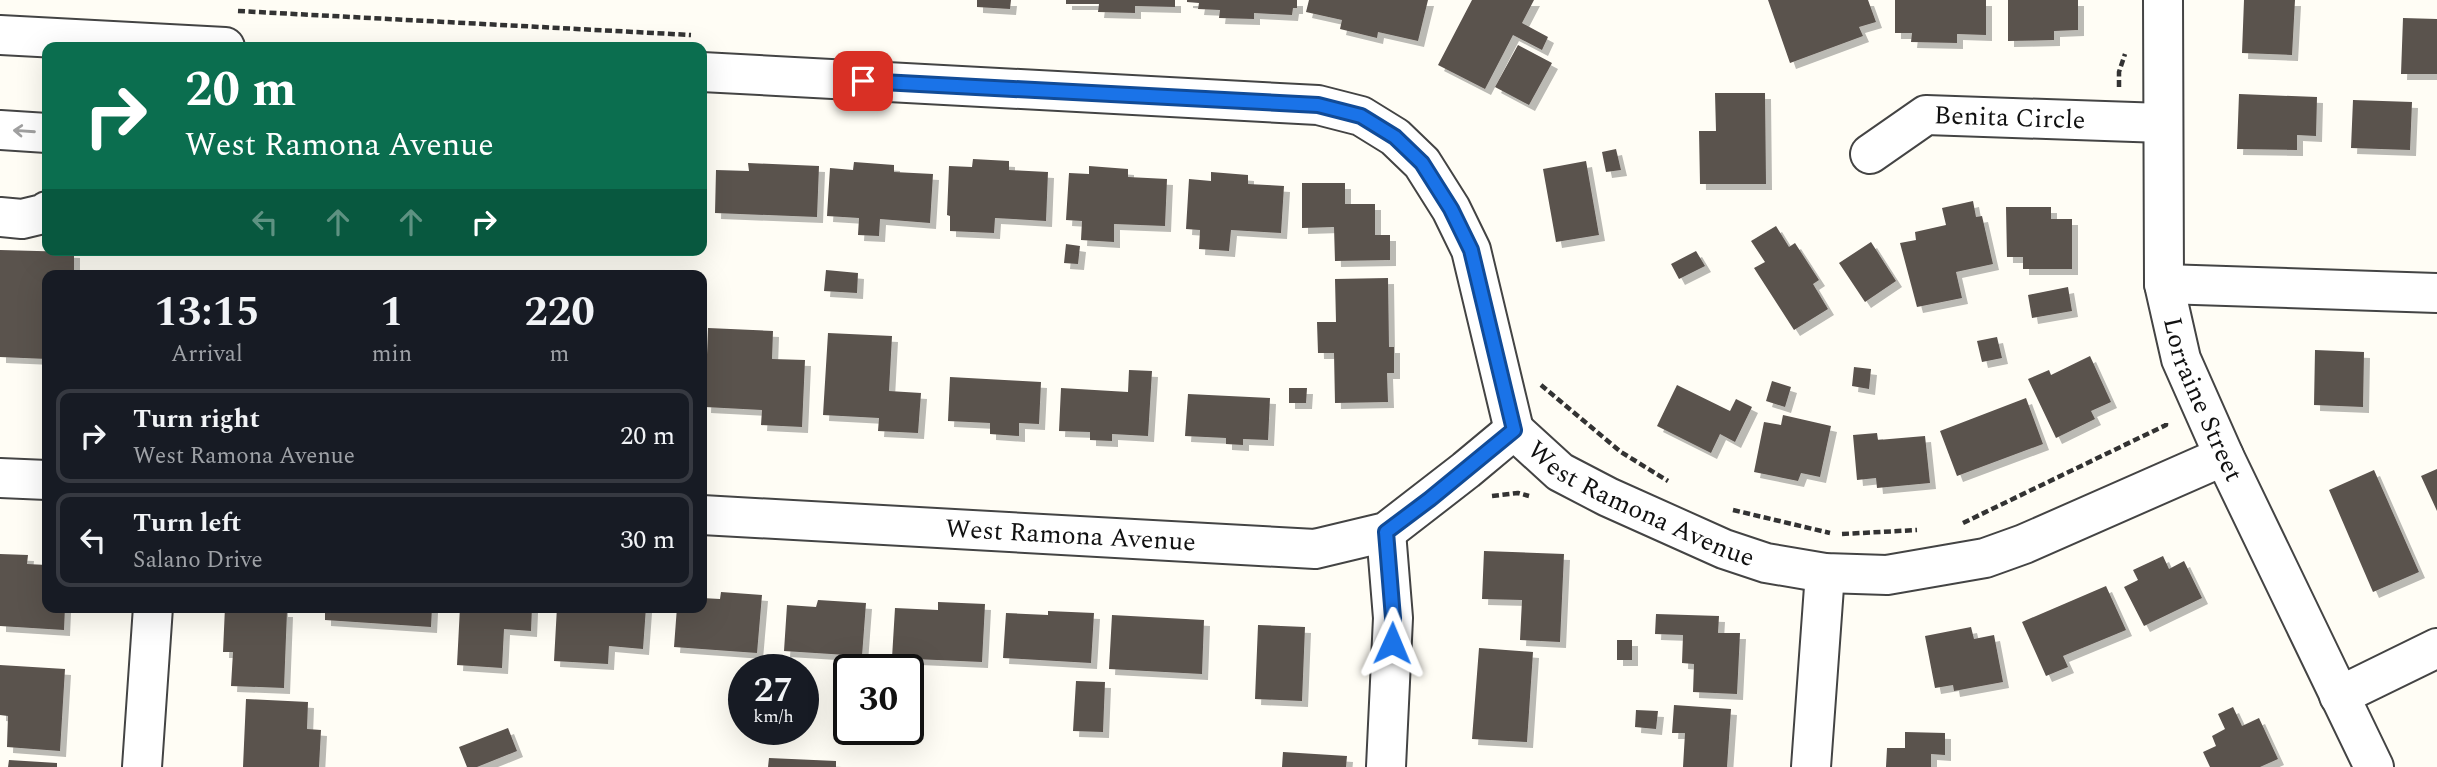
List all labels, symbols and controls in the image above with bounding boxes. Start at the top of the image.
pin [833,51,893,111]
text: 20 m [185,53,296,128]
icon: arrive [844,62,882,100]
icon: right [70,70,161,161]
street label: Benita Circle [1933,95,2086,140]
text: West Ramona Avenue [185,121,494,170]
one-way arrow [12,125,35,138]
icon: left [246,203,284,241]
icon: ahead [319,203,357,241]
icon: ahead [392,203,430,241]
icon: right [465,203,503,241]
text: 13:15 [154,281,260,344]
text: 1 [380,281,404,344]
text: 220 [524,281,595,344]
street label: Lorraine Street [2152,313,2253,488]
text: Arrival [171,337,243,372]
text: min [372,337,412,372]
text: m [550,337,569,372]
text: Turn right [133,399,260,439]
text: 20 m [620,416,675,456]
icon: right [74,417,112,455]
street label: West Ramona Avenue [1518,431,1760,578]
text: West Ramona Avenue [133,439,355,474]
text: Turn left [133,503,241,543]
street label: West Ramona Avenue [944,509,1197,562]
text: 30 m [620,520,675,560]
icon: left [74,521,112,559]
text: Salano Drive [133,543,263,578]
position arrow [1355,606,1429,680]
speed limit sign: 30 [833,654,924,745]
text: 27 [754,664,793,717]
text: km/h [753,703,794,730]

